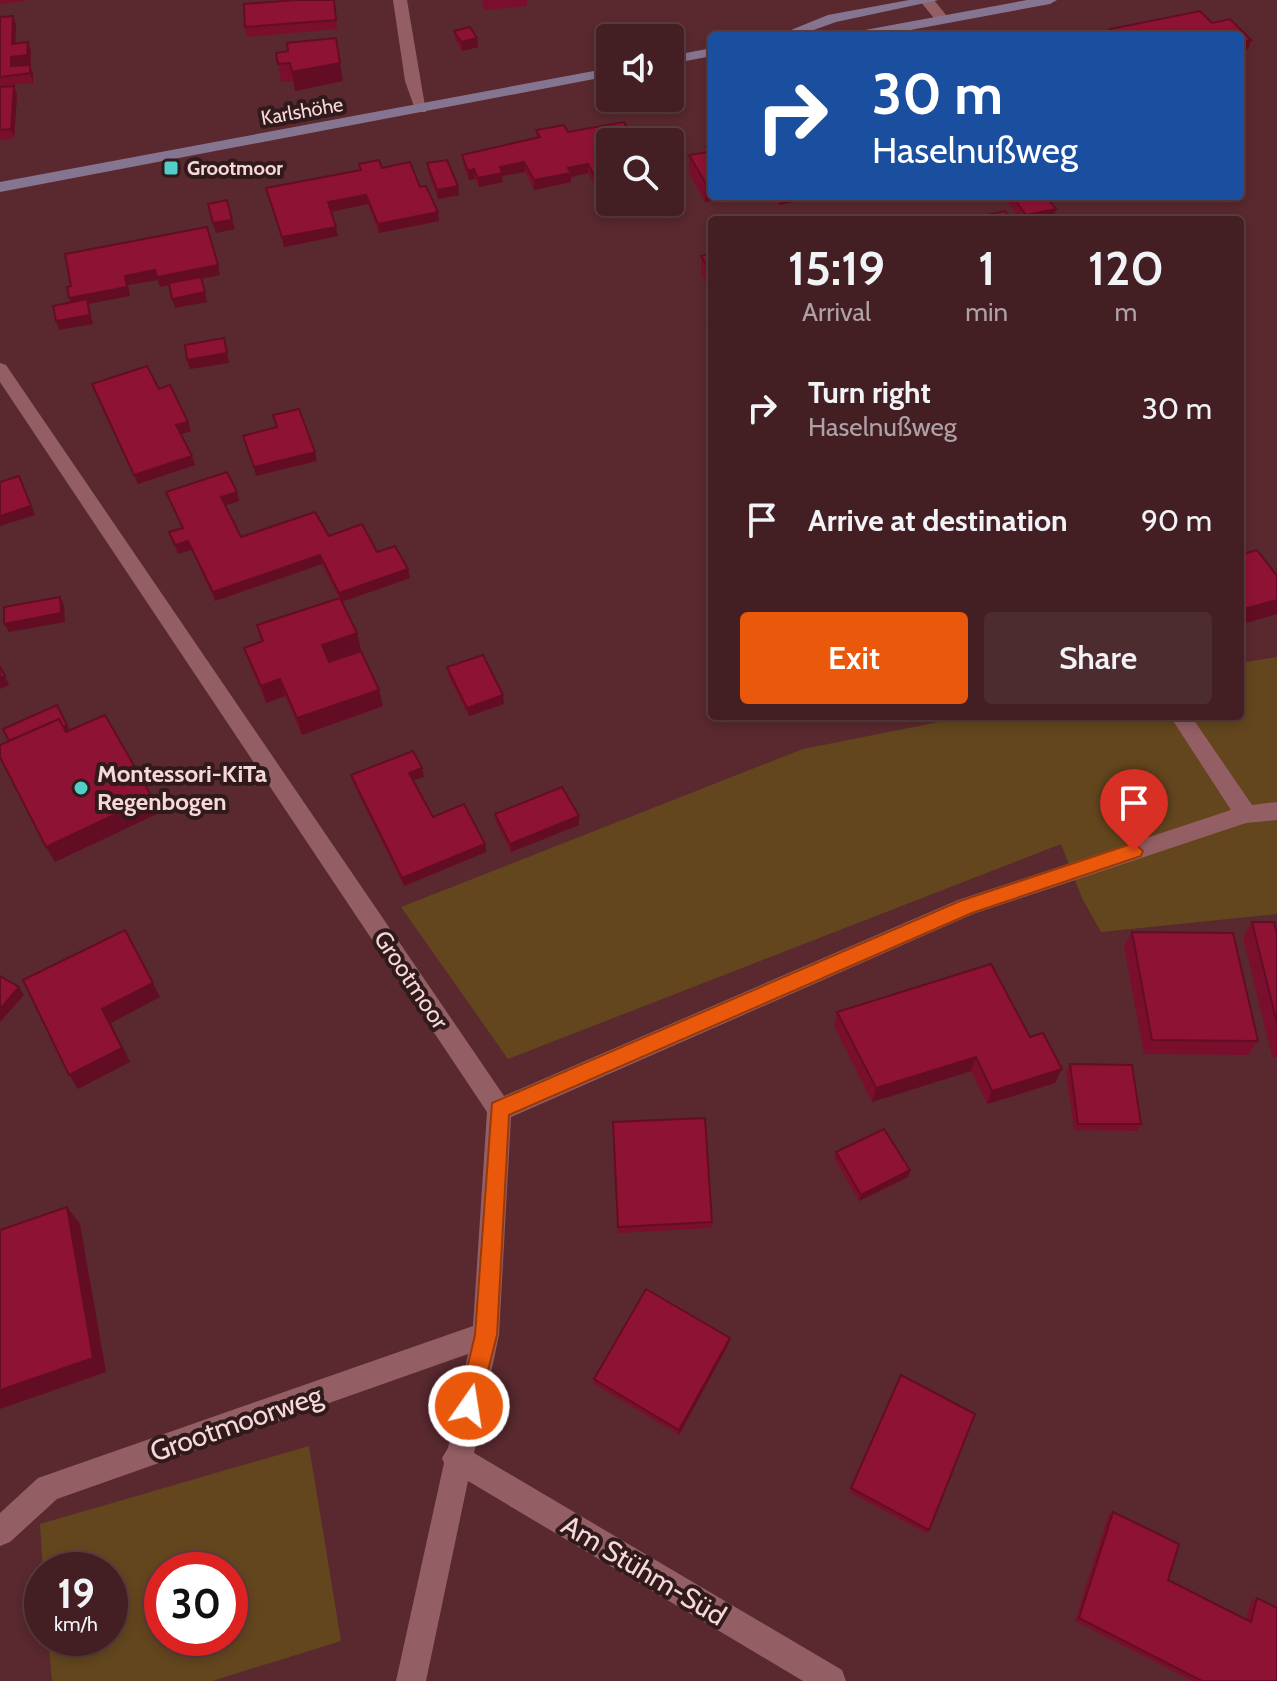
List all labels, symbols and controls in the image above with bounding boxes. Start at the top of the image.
map controls [596,24,684,216]
button: sound [596,24,684,112]
text: 30 m [872,60,1003,128]
icon: right [740,64,844,168]
street label: Karlshöhe [259,92,345,130]
button: search [596,128,684,216]
text: Haselnußweg [872,128,1078,172]
place label: Grootmoor [187,156,283,180]
marker: Grootmoor [162,159,180,177]
text: 15:19 [788,239,885,297]
text: 1 [978,239,995,297]
text: 120 [1088,239,1164,297]
text: Arrival [802,296,871,328]
text: min [965,296,1008,328]
text: m [1115,296,1137,328]
text: Turn right [808,374,931,411]
icon: right [740,386,784,430]
text: 30 m [1142,390,1212,427]
text: Haselnußweg [808,411,957,443]
icon: arrive [740,498,784,542]
text: Arrive at destination [808,502,1068,539]
text: 90 m [1141,502,1212,539]
button: Exit [740,612,968,704]
button: Share [984,612,1212,704]
place label: Montessori-KiTa Regenbogen [97,759,267,816]
pin [1100,769,1168,851]
marker: Montessori-KiTa Regenbogen [72,779,90,797]
icon: arrive [1112,781,1156,825]
street label: Grootmoor [368,925,455,1035]
position arrow [427,1364,511,1448]
street label: Grootmoorweg [145,1377,328,1468]
street label: Am Stühm-Süd [556,1508,732,1632]
speed limit sign: 30 [144,1552,248,1656]
text: 19 [57,1569,95,1618]
text: km/h [54,1612,98,1636]

